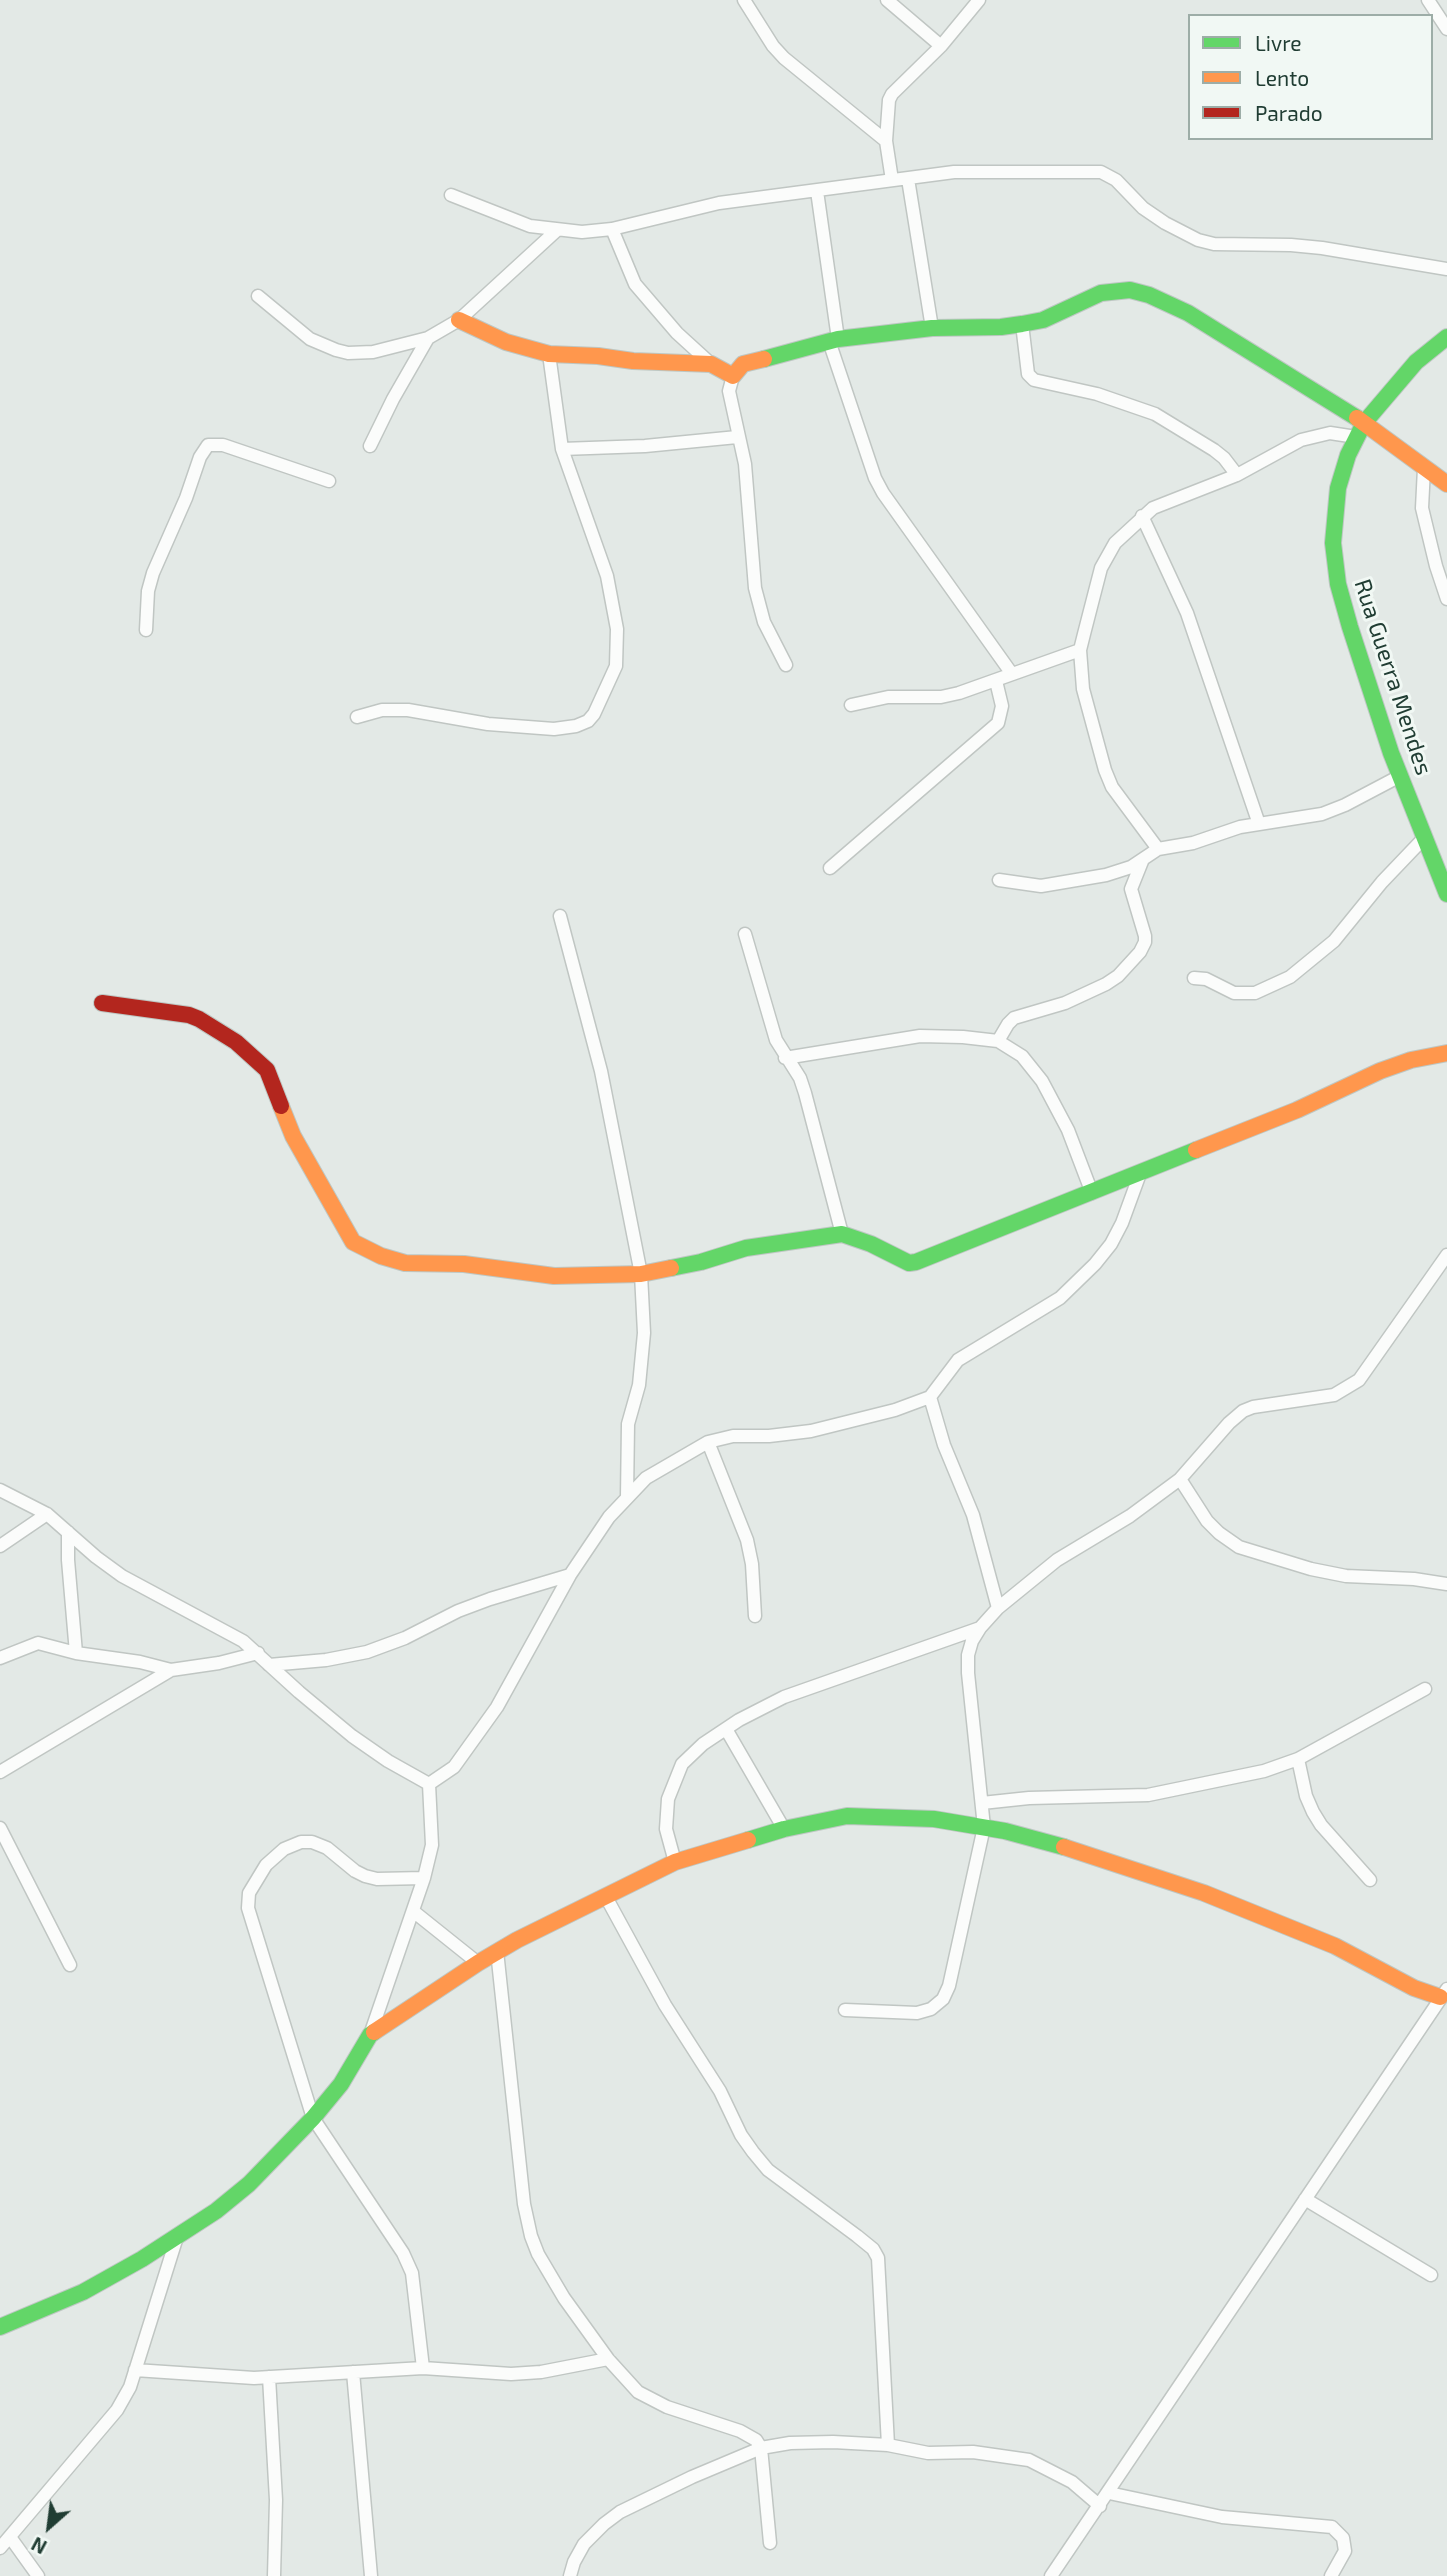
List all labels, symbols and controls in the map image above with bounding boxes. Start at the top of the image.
legend [1188,14,1433,140]
text: Livre [1255,30,1302,55]
text: Lento [1255,65,1309,90]
text: Parado [1255,100,1323,125]
street label: Rua Guerra Mendes [1348,576,1438,778]
north arrow [14,2492,84,2562]
text: N [27,2533,50,2559]

